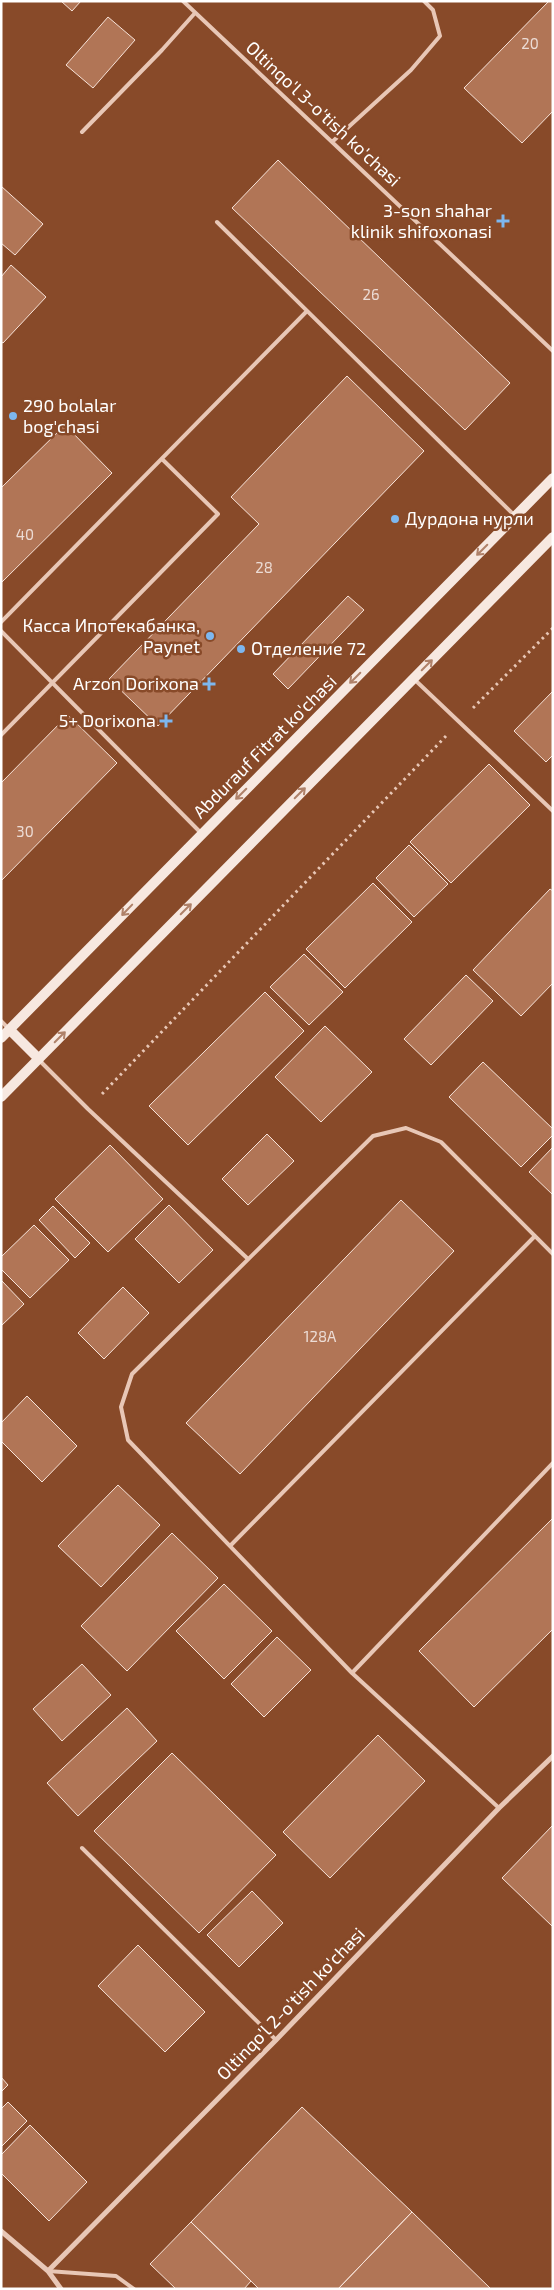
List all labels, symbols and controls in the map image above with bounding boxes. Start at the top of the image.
house number: 20 [521,34,539,52]
street label: Oltinqo'l 3-o'tish ko'chasi [242,36,406,191]
place label: 3-son shahar klinik shifoxonasi [351,199,492,242]
marker: 3-son shahar klinik shifoxonasi [496,214,510,228]
house number: 26 [362,285,380,303]
place label: 290 bolalar bog'chasi [23,394,116,437]
marker: 290 bolalar bog'chasi [7,410,19,422]
place label: Дурдона нурли [405,507,534,529]
marker: Дурдона нурли [389,513,401,525]
house number: 40 [16,525,34,543]
one-way arrow [476,544,488,557]
house number: 28 [255,558,273,576]
place label: Касса Ипотекабанка, Paynet [22,614,200,657]
marker: Касса Ипотекабанка, Paynet [204,630,216,642]
place label: Отделение 72 [251,637,366,659]
marker: Отделение 72 [235,643,247,655]
one-way arrow [420,659,433,671]
street label: Abdurauf Fitrat ko'chasi [188,670,341,823]
place label: Arzon Dorixona [73,672,199,694]
one-way arrow [350,672,362,684]
marker: Arzon Dorixona [203,678,215,690]
place label: 5+ Dorixona [59,709,156,731]
marker: 5+ Dorixona [160,715,172,727]
one-way arrow [294,787,306,800]
one-way arrow [235,788,247,800]
house number: 30 [16,822,34,840]
one-way arrow [180,903,192,915]
one-way arrow [121,904,133,916]
one-way arrow [54,1031,66,1044]
house number: 128A [304,1327,337,1345]
street label: Oltinqo'l 2-o'tish ko'chasi [212,1922,369,2084]

